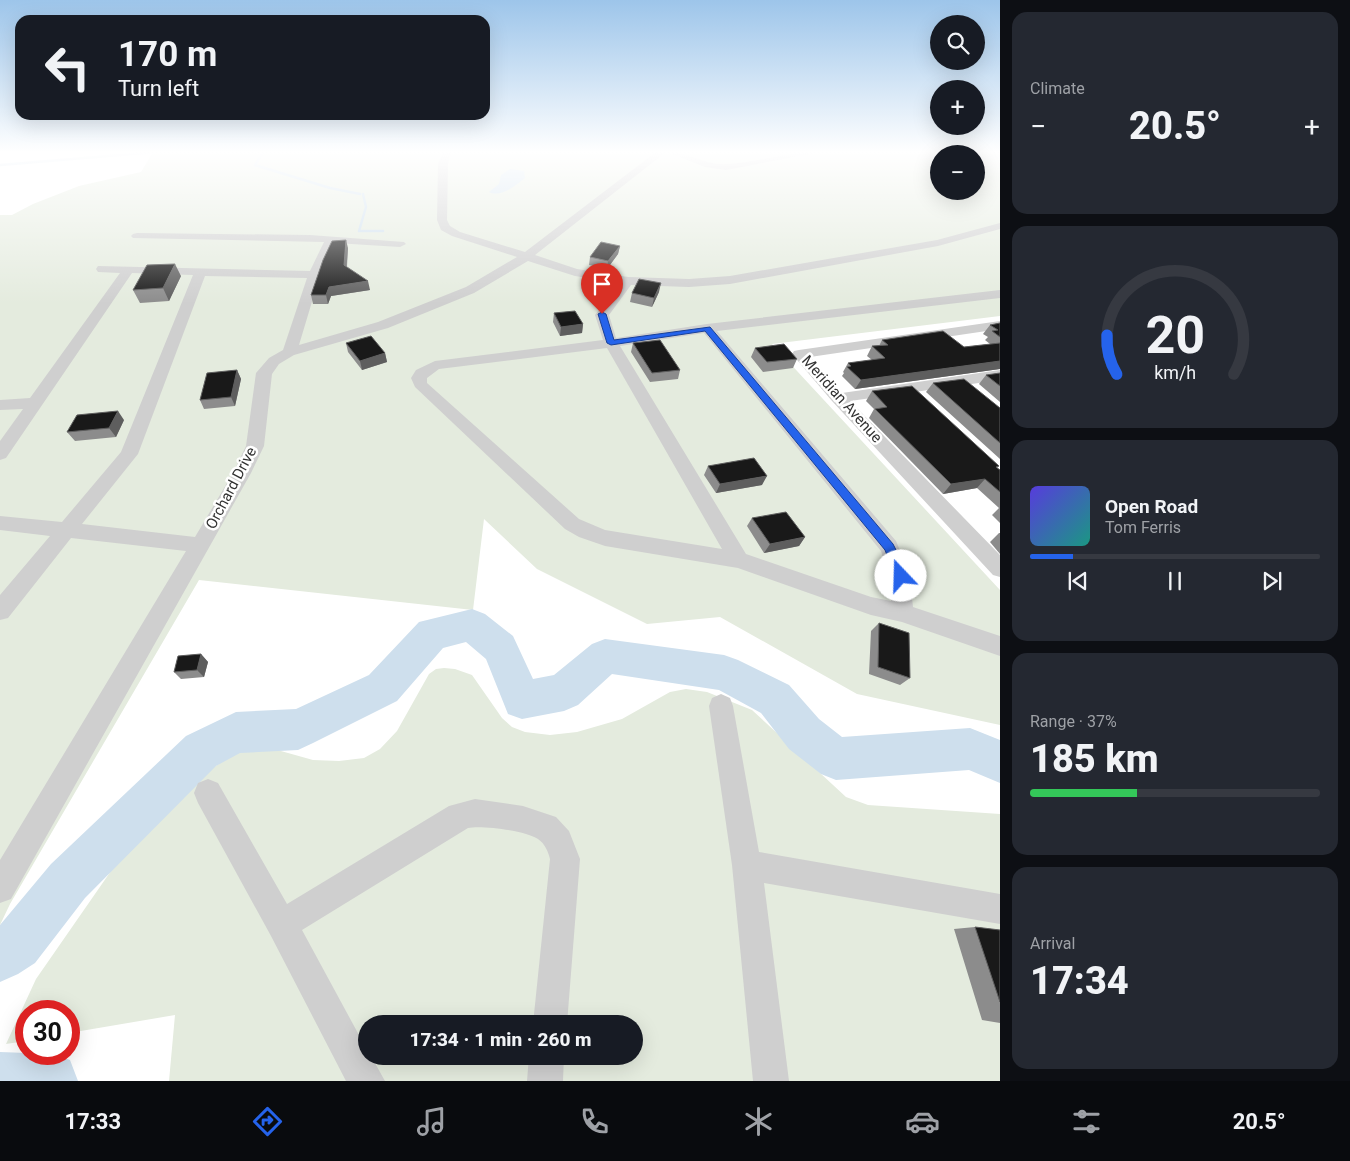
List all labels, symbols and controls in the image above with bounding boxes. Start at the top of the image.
map controls [930,15,985,200]
button: search [930,15,985,70]
text: 170 m [118,34,217,75]
icon: left [35,35,100,100]
text: Turn left [118,76,199,101]
text: Climate [1030,79,1085,98]
button: + [930,80,985,135]
text: 20.5° [1129,104,1221,148]
text: − [1030,110,1046,143]
text: + [1304,110,1320,143]
button: − [930,145,985,200]
pin [581,263,623,314]
icon: arrive [588,270,616,298]
text: 20 [1145,305,1205,366]
street label: Meridian Avenue [798,352,886,446]
text: km/h [1154,362,1196,383]
street label: Orchard Drive [202,444,260,532]
text: Open Road [1105,495,1198,518]
text: Tom Ferris [1105,518,1181,537]
position arrow [874,549,926,601]
icon: previous [1064,567,1092,595]
icon: pause [1161,567,1189,595]
icon: next [1258,567,1286,595]
text: Range · 37% [1030,712,1117,731]
text: 185 km [1030,737,1159,781]
text: Arrival [1030,934,1075,953]
text: 17:34 [1030,959,1129,1003]
speed limit sign: 30 [15,1000,80,1065]
text: 17:34 · 1 min · 260 m [409,1028,592,1051]
icon: directions [250,1104,285,1139]
icon: music [414,1104,449,1139]
icon: phone [577,1104,612,1139]
icon: climate [741,1104,776,1139]
icon: car [905,1104,940,1139]
icon: filters [1069,1104,1104,1139]
text: 17:33 [64,1109,121,1134]
text: 20.5° [1233,1109,1285,1134]

